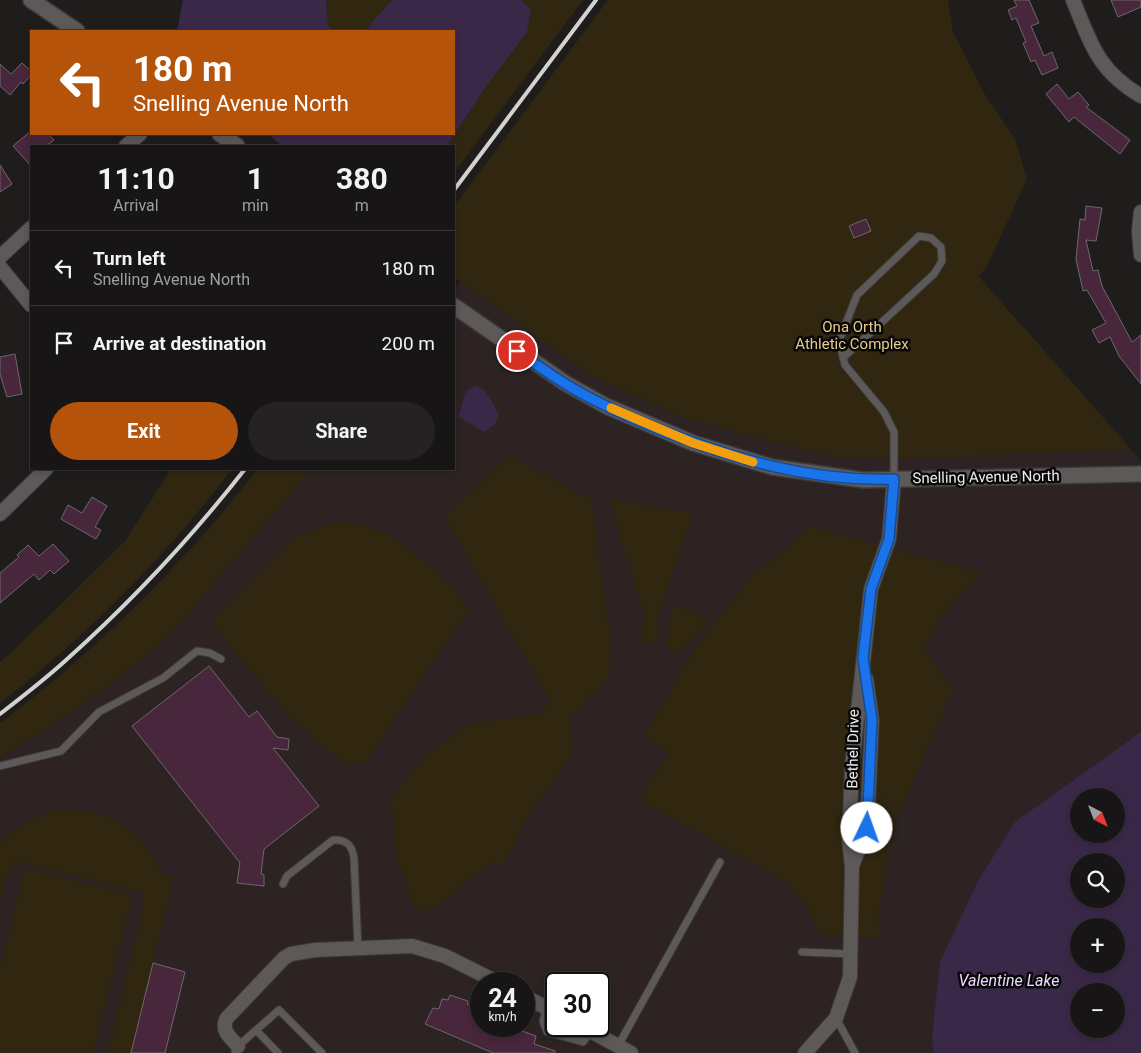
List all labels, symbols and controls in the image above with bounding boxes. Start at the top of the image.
text: 180 m [133,49,232,90]
icon: left [50,50,115,115]
text: Snelling Avenue North [133,91,349,116]
text: 11:10 [97,161,175,196]
text: 1 [247,161,264,196]
text: 380 [336,161,388,196]
text: Arrival [113,196,159,215]
text: min [242,196,269,215]
text: m [355,196,369,215]
text: Turn left [93,247,166,270]
icon: left [50,254,78,282]
text: 180 m [382,257,435,280]
text: Snelling Avenue North [93,270,250,289]
park label: Ona Orth Athletic Complex [795,318,909,353]
icon: arrive [50,329,78,357]
pin [496,330,538,372]
text: Arrive at destination [93,332,266,355]
text: 200 m [382,332,435,355]
icon: arrive [503,337,531,365]
button: Exit [50,402,238,460]
button: Share [248,402,435,460]
street label: Snelling Avenue North [912,467,1060,487]
street label: Bethel Drive [843,709,863,789]
north arrow [1070,788,1125,842]
map controls [1070,788,1125,1038]
position arrow [840,801,892,853]
button: search [1070,853,1125,908]
button: + [1070,918,1125,973]
water label: Valentine Lake [959,971,1059,990]
speed limit sign: 30 [545,972,610,1037]
button: − [1070,983,1125,1038]
text: 24 [488,984,517,1013]
text: km/h [488,1010,517,1024]

